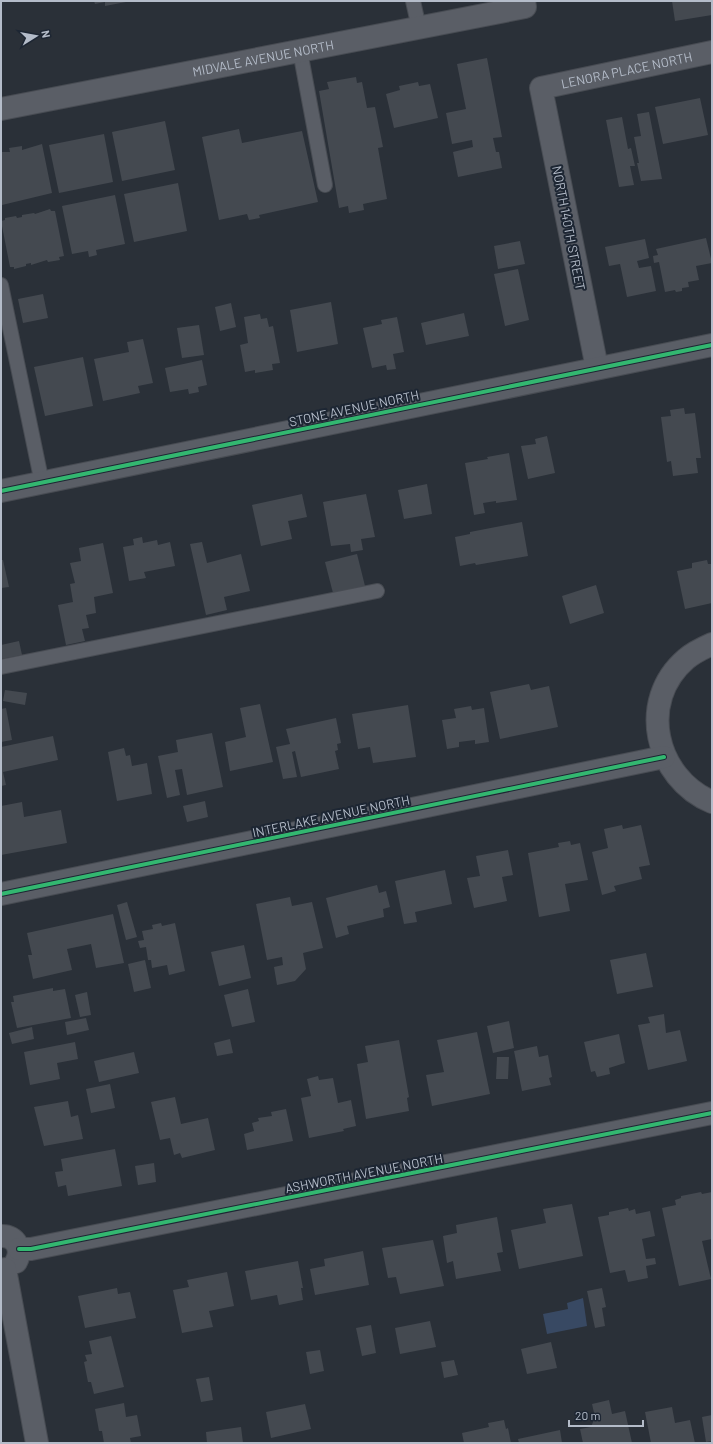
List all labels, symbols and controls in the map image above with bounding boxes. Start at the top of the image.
north arrow [16,16,56,56]
text: N [39,29,53,39]
street label: MIDVALE AVENUE NORTH [191,36,335,80]
street label: LENORA PLACE NORTH [560,48,694,92]
street label: NORTH 140TH STREET [549,164,589,292]
street label: STONE AVENUE NORTH [288,386,420,430]
street label: INTERLAKE AVENUE NORTH [251,791,411,841]
street label: ASHWORTH AVENUE NORTH [284,1150,444,1196]
scale bar [569,1402,643,1428]
text: 20 m [575,1408,601,1422]

